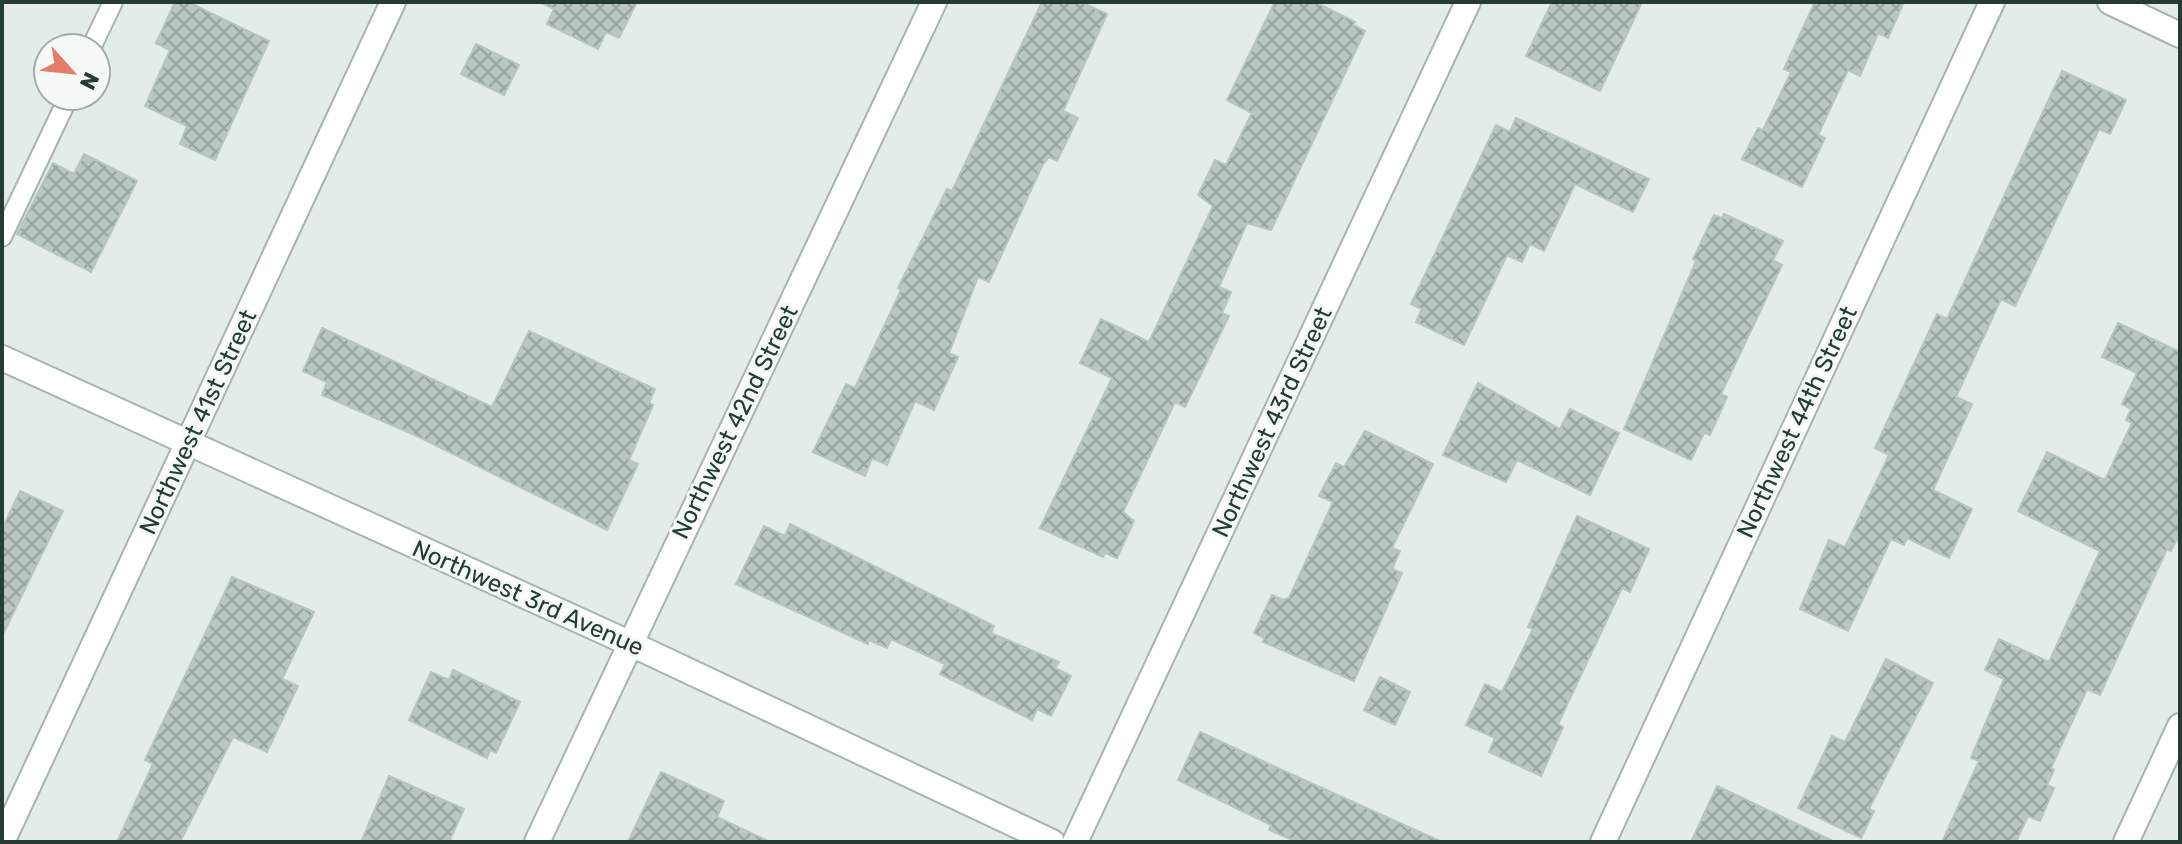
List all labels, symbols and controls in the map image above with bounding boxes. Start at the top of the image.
north arrow [32,32,112,112]
text: N [74,68,105,94]
street label: Northwest 42nd Street [666,301,804,543]
street label: Northwest 43rd Street [1206,302,1338,542]
street label: Northwest 44th Street [1731,302,1863,542]
street label: Northwest 41st Street [134,305,262,539]
street label: Northwest 3rd Avenue [408,534,648,662]

